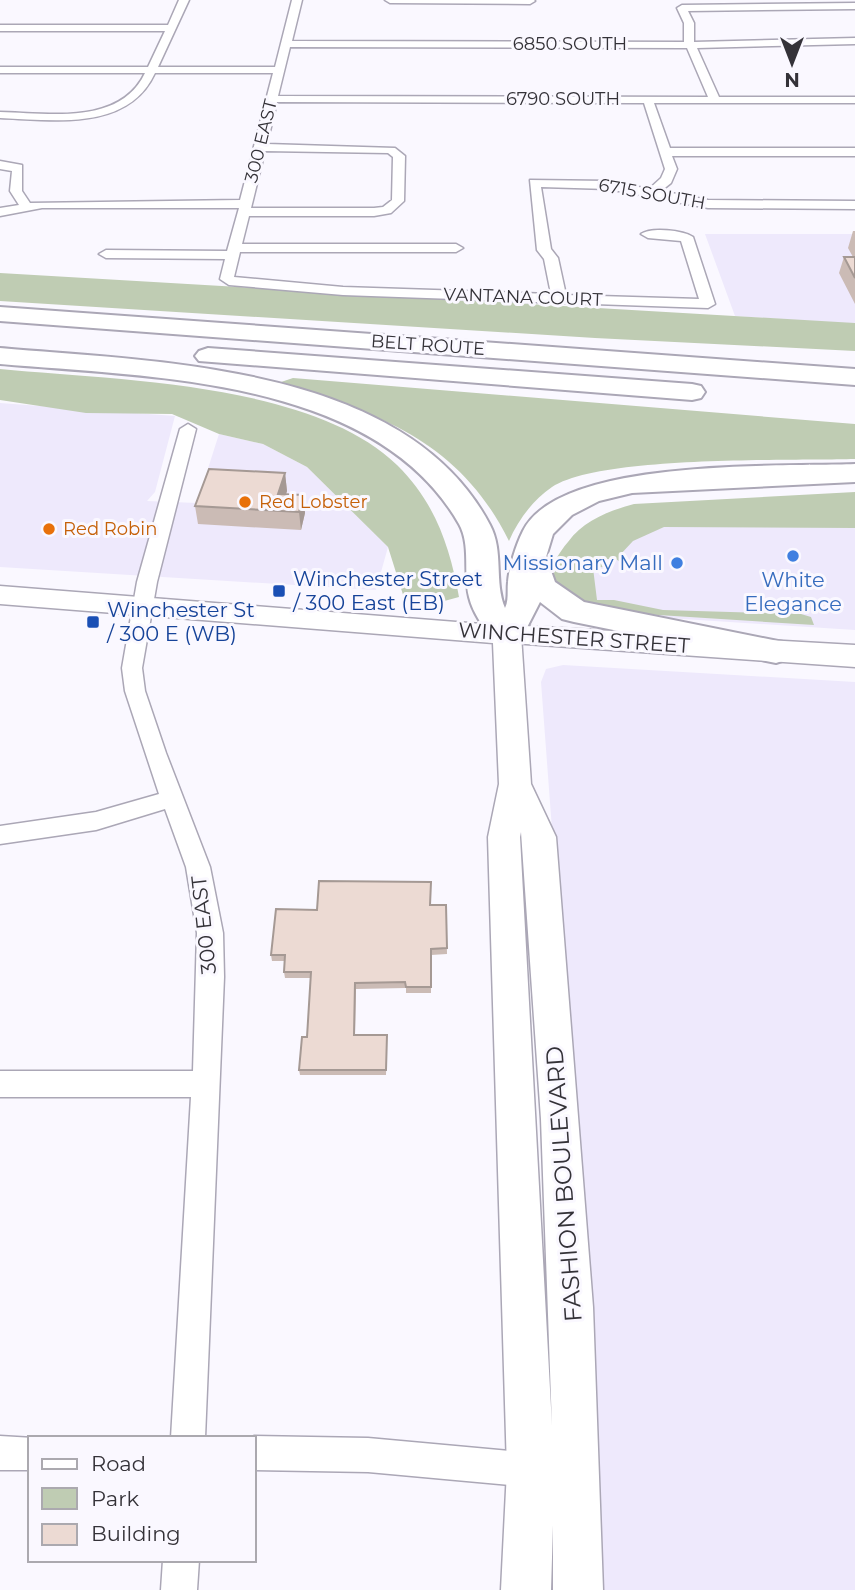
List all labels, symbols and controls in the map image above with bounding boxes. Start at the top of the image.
north arrow [757,28,827,98]
street label: 6850 SOUTH [513,33,627,55]
text: N [784,68,800,91]
street label: 6790 SOUTH [506,88,620,110]
street label: 300 EAST [240,97,282,185]
street label: 6715 SOUTH [597,174,707,214]
street label: VANTANA COURT [443,283,603,311]
street label: BELT ROUTE [370,330,486,360]
place label: Red Lobster [259,491,368,513]
marker: Red Lobster [237,494,253,510]
place label: Red Robin [63,518,157,540]
marker: Red Robin [41,521,57,537]
marker: White Elegance [785,548,801,564]
place label: Missionary Mall [502,550,663,575]
marker: Missionary Mall [669,555,685,571]
place label: Winchester Street / 300 East (EB) [292,566,483,615]
place label: White Elegance [744,567,842,616]
marker: Winchester Street / 300 East (EB) [271,583,287,599]
place label: Winchester St / 300 E (WB) [106,597,255,646]
marker: Winchester St / 300 E (WB) [85,614,101,630]
street label: WINCHESTER STREET [457,617,691,658]
street label: 300 EAST [186,875,221,976]
street label: FASHION BOULEVARD [539,1045,588,1323]
legend [28,1436,256,1562]
text: Road [91,1451,146,1476]
text: Park [91,1486,139,1511]
text: Building [91,1521,181,1546]

